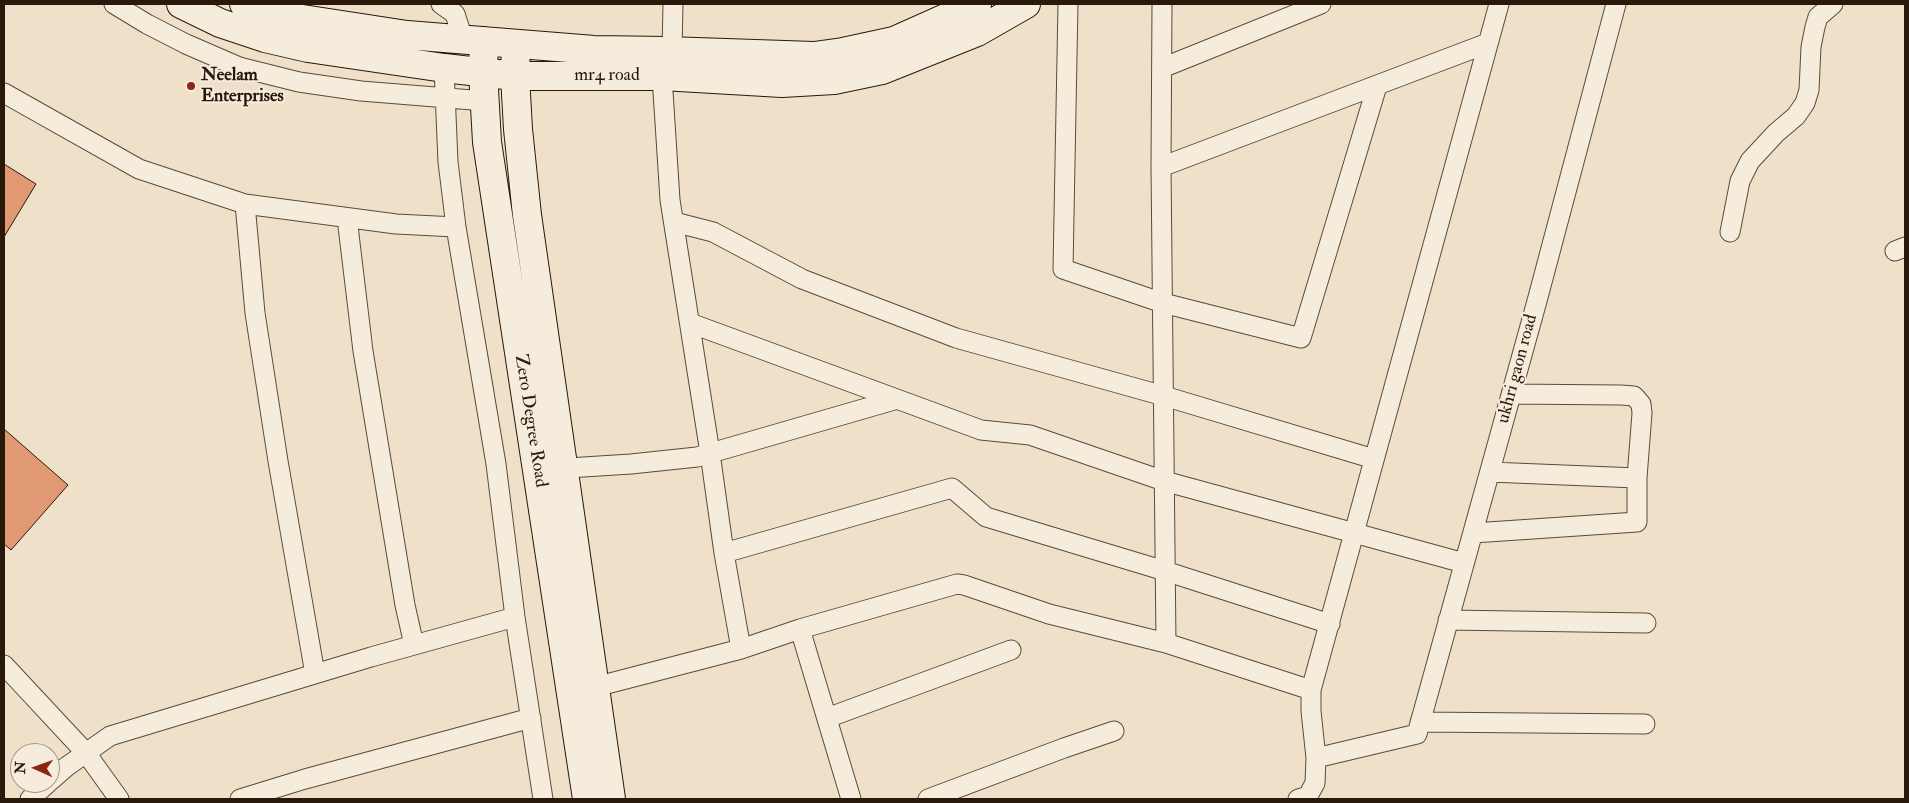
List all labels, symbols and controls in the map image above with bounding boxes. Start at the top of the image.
place label: Neelam Enterprises [201,65,284,108]
street label: mr4 road [574,65,640,87]
marker: Neelam Enterprises [185,80,197,92]
street label: ukhri gaon road [1493,312,1543,426]
street label: Zero Degree Road [509,353,551,489]
north arrow [10,743,60,793]
text: N [12,761,29,774]

